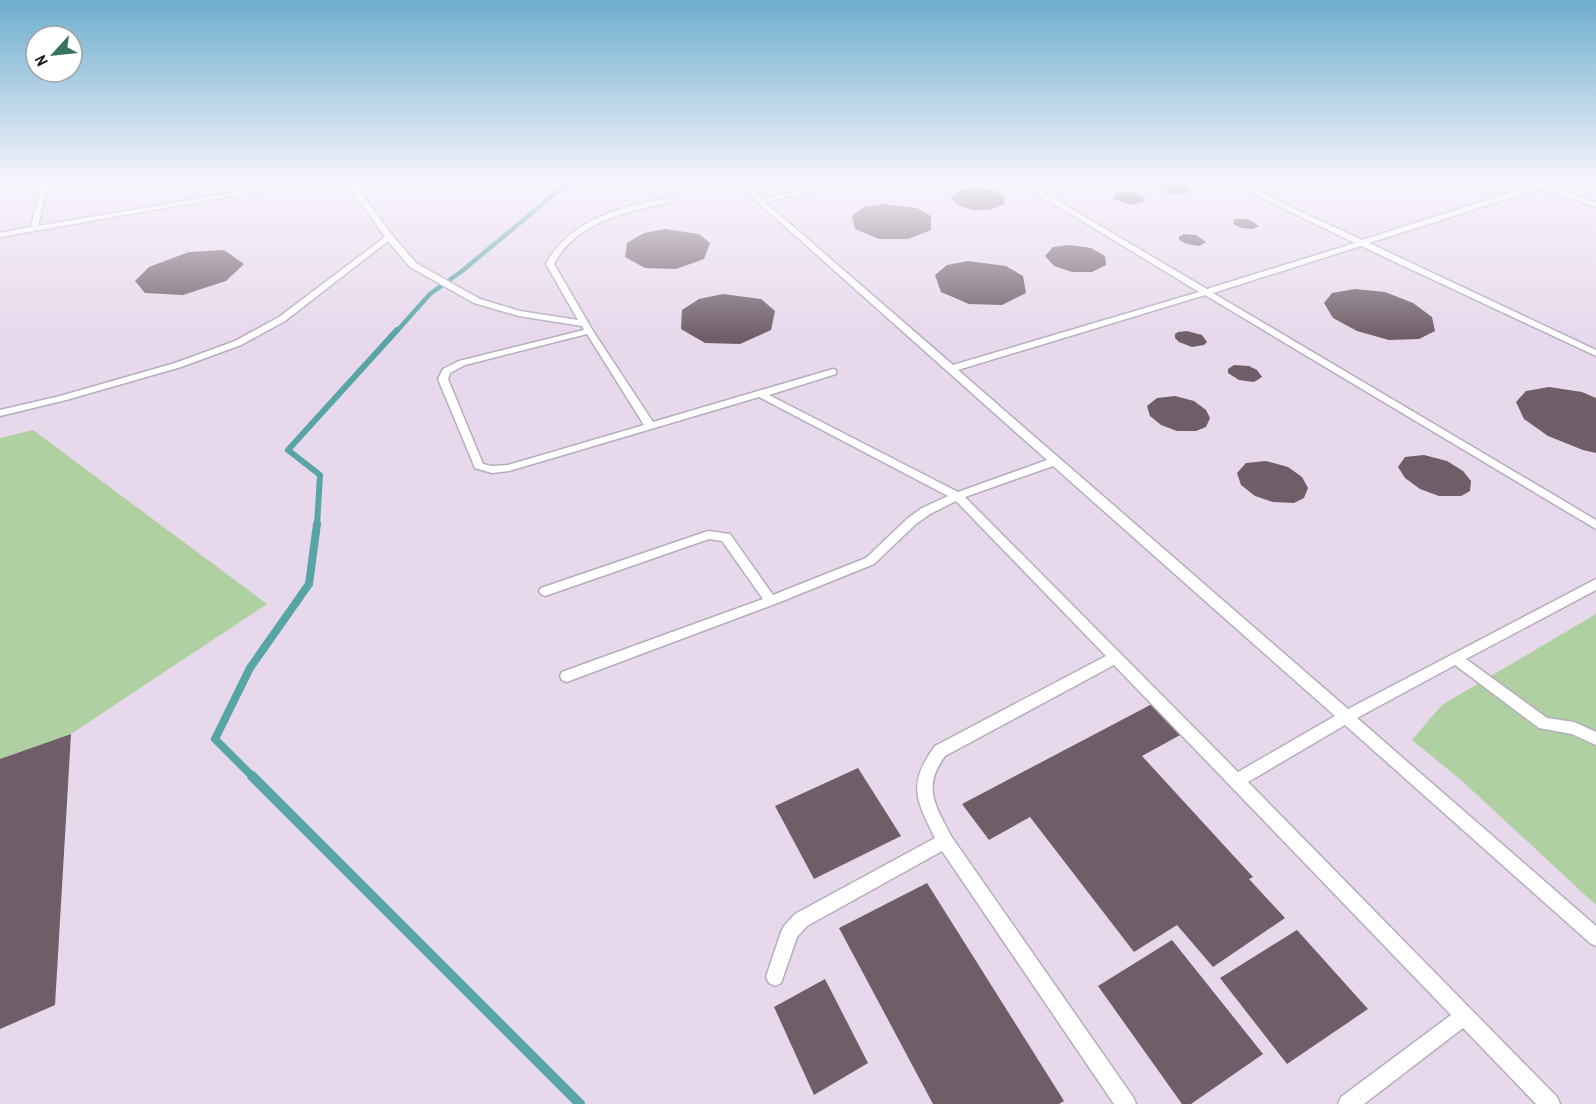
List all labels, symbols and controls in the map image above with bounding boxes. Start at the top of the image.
north arrow [24,24,84,84]
text: N [29,52,53,70]

